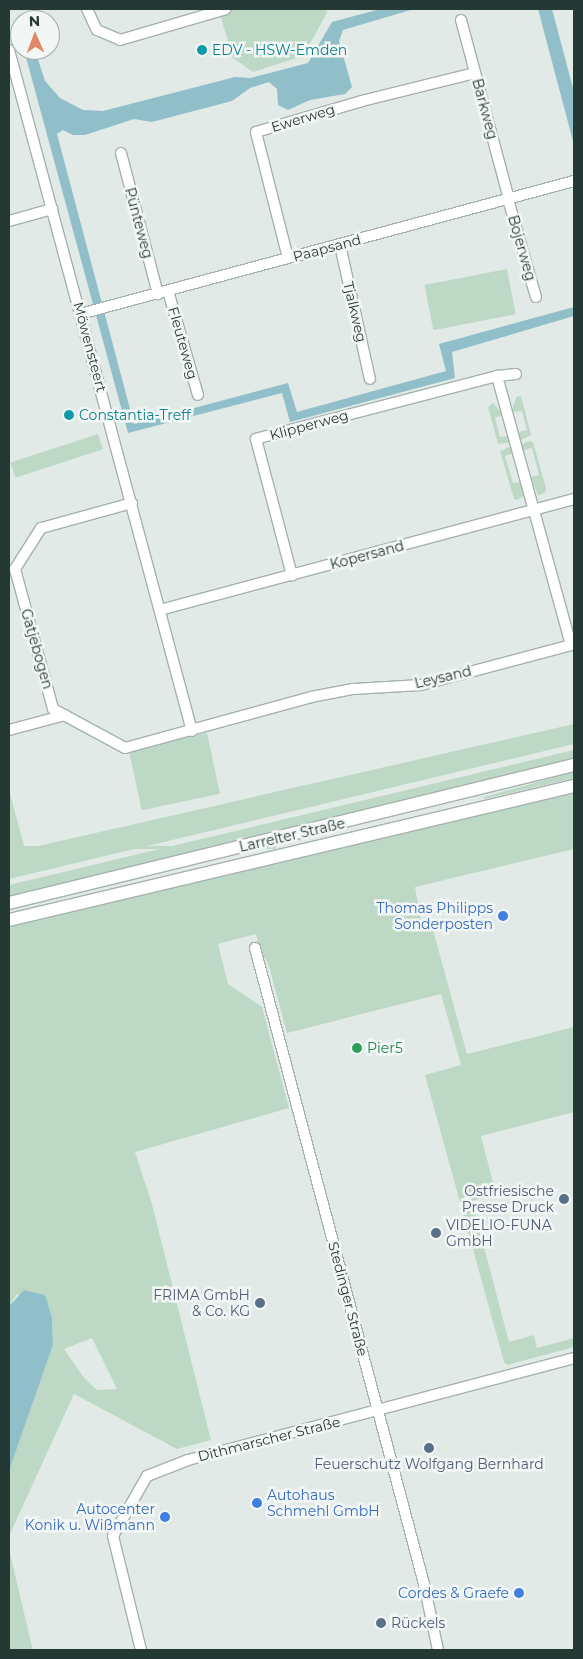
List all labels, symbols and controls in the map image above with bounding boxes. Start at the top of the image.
north arrow [10,10,60,60]
text: N [29,12,40,30]
place label: EDV - HSW-Emden [212,42,347,58]
marker: EDV - HSW-Emden [196,44,208,56]
street label: Barkweg [469,77,501,141]
street label: Ewerweg [269,100,337,136]
street label: Pünteweg [121,186,157,260]
street label: Bojerweg [505,213,539,283]
street label: Paapsand [291,231,363,265]
street label: Tjalkweg [340,280,370,344]
street label: Möwensteert [70,300,110,394]
street label: Fleuteweg [165,305,201,381]
street label: Klipperweg [268,406,350,444]
place label: Constantia-Treff [79,407,191,423]
marker: Constantia-Treff [63,409,75,421]
street label: Kopersand [328,537,406,573]
street label: Gatjebogen [18,607,56,691]
street label: Leysand [413,662,473,692]
street label: Larrelter Straße [237,815,347,855]
place label: Thomas Philipps Sonderposten [376,900,493,932]
marker: Thomas Philipps Sonderposten [497,910,509,922]
place label: Pier5 [367,1040,403,1056]
marker: Pier5 [351,1042,363,1054]
place label: Ostfriesische Presse Druck [462,1183,554,1216]
marker: Ostfriesische Presse Druck [558,1193,570,1205]
place label: VIDELIO-FUNA GmbH [446,1217,552,1250]
marker: VIDELIO-FUNA GmbH [430,1227,442,1239]
street label: Stedinger Straße [325,1240,371,1358]
place label: FRIMA GmbH & Co. KG [153,1287,250,1320]
marker: FRIMA GmbH & Co. KG [254,1297,266,1309]
street label: Dithmarscher Straße [196,1413,342,1465]
marker: Feuerschutz Wolfgang Bernhard [423,1442,435,1454]
place label: Feuerschutz Wolfgang Bernhard [314,1456,544,1472]
place label: Autohaus Schmehl GmbH [267,1487,380,1520]
marker: Autohaus Schmehl GmbH [251,1497,263,1509]
place label: Autocenter Konik u. Wißmann [25,1501,155,1534]
marker: Autocenter Konik u. Wißmann [159,1511,171,1523]
place label: Cordes & Graefe [398,1585,509,1601]
marker: Cordes & Graefe [513,1587,525,1599]
place label: Rückels [391,1615,445,1631]
marker: Rückels [375,1617,387,1629]

